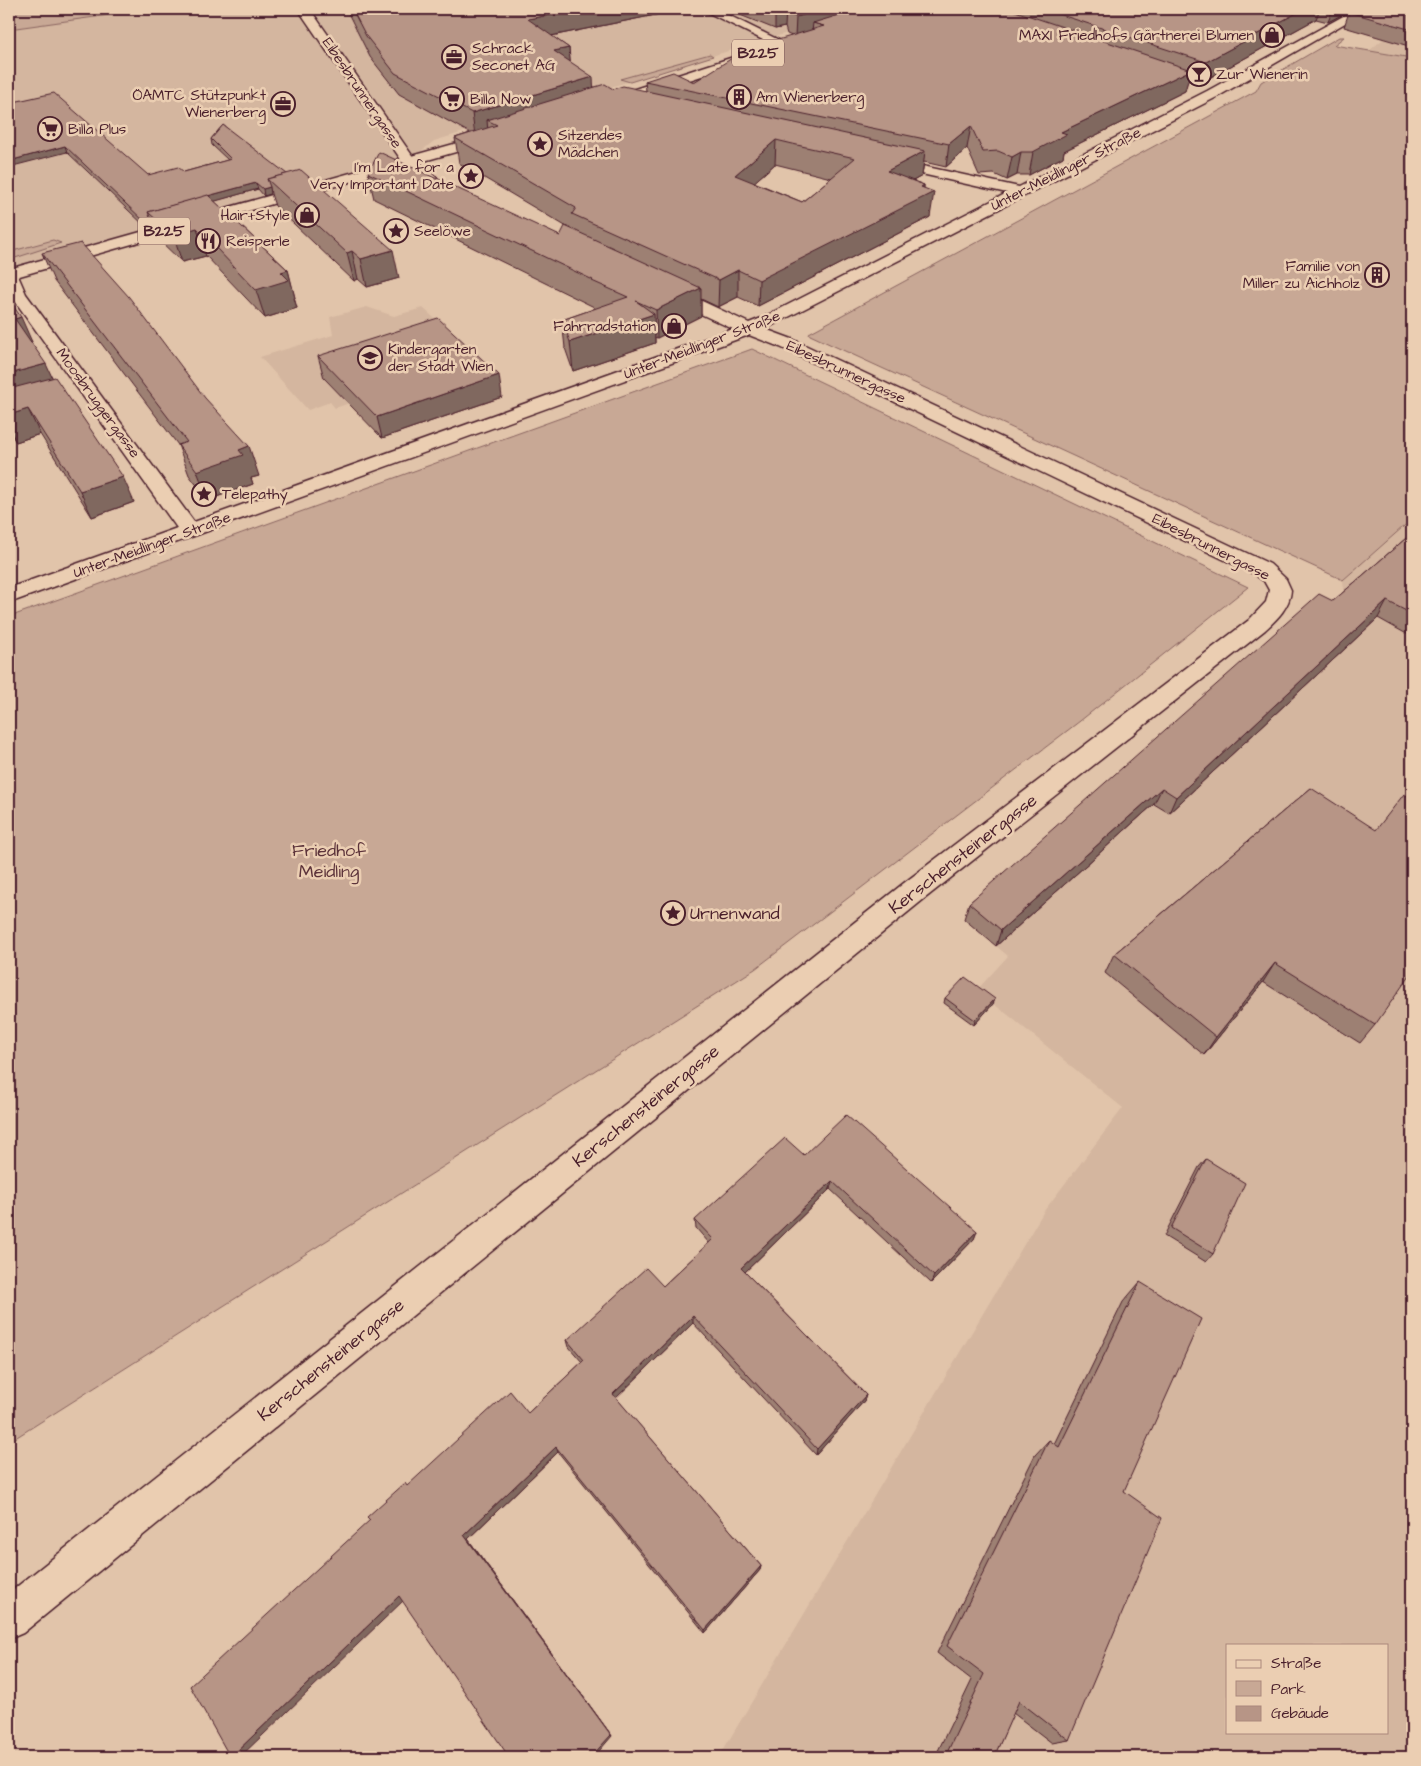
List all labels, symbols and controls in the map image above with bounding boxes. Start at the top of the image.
shop icon: MAXI Friedhofs Gärtnerei Blumen [1259,22,1285,48]
place label: MAXI Friedhofs Gärtnerei Blumen [1019,25,1254,46]
street label: Eibesbrunnergasse [316,33,407,153]
place label: Schrack Seconet AG [472,38,556,76]
road number: B225 [732,40,784,66]
office icon: Schrack Seconet AG [441,44,467,70]
bar icon: Zur Wienerin [1186,61,1212,87]
place label: Zur Wienerin [1216,64,1308,85]
building icon: Am Wienerberg [726,84,752,110]
place label: ÖAMTC Stützpunkt Wienerberg [132,85,266,124]
supermarket icon: Billa Now [439,86,465,112]
place label: Am Wienerberg [756,87,864,109]
place label: Billa Now [470,89,531,110]
office icon: ÖAMTC Stützpunkt Wienerberg [270,91,296,117]
supermarket icon: Billa Plus [37,116,63,142]
place label: Billa Plus [68,119,127,140]
street label: Unter-Meidlinger Straße [987,122,1145,217]
place label: Sitzendes Mädchen [558,125,623,163]
place icon: Sitzendes Mädchen [527,131,553,157]
place label: I’m Late for a Very Important Date [310,157,454,196]
place icon: I’m Late for a Very Important Date [458,163,484,189]
shop icon: Hair+Style [294,202,320,228]
place label: Hair+Style [220,205,290,227]
road number: B225 [138,218,190,245]
place icon: Seelöwe [383,218,409,244]
place label: Seelöwe [414,221,471,242]
restaurant icon: Reisperle [195,228,221,254]
place label: Reisperle [226,231,290,252]
place label: Familie von Miller zu Aichholz [1243,256,1361,294]
building icon: Familie von Miller zu Aichholz [1364,262,1390,288]
street label: Unter-Meidlinger Straße [621,305,784,386]
shop icon: Fahrradstation [661,313,687,339]
place label: Fahrradstation [553,316,656,337]
street label: Eibesbrunnergasse [782,335,909,410]
place label: Kindergarten der Stadt Wien [388,339,494,377]
street label: Moosbruggergasse [50,344,145,463]
school or university icon: Kindergarten der Stadt Wien [357,345,383,371]
place icon: Telepathy [191,481,217,507]
place label: Telepathy [222,484,288,506]
street label: Unter-Meidlinger Straße [70,507,234,584]
street label: Eibesbrunnergasse [1148,508,1273,587]
street label: Kerschensteinergasse [883,788,1043,921]
park label: Friedhof Meidling [292,838,366,885]
place icon: Urnenwand [660,900,686,926]
place label: Urnenwand [690,901,780,926]
street label: Kerschensteinergasse [567,1039,726,1174]
street label: Kerschensteinergasse [252,1293,411,1428]
legend [1226,1644,1388,1734]
text: Straße [1271,1653,1321,1674]
text: Park [1271,1679,1306,1700]
text: Gebäude [1271,1703,1329,1724]

